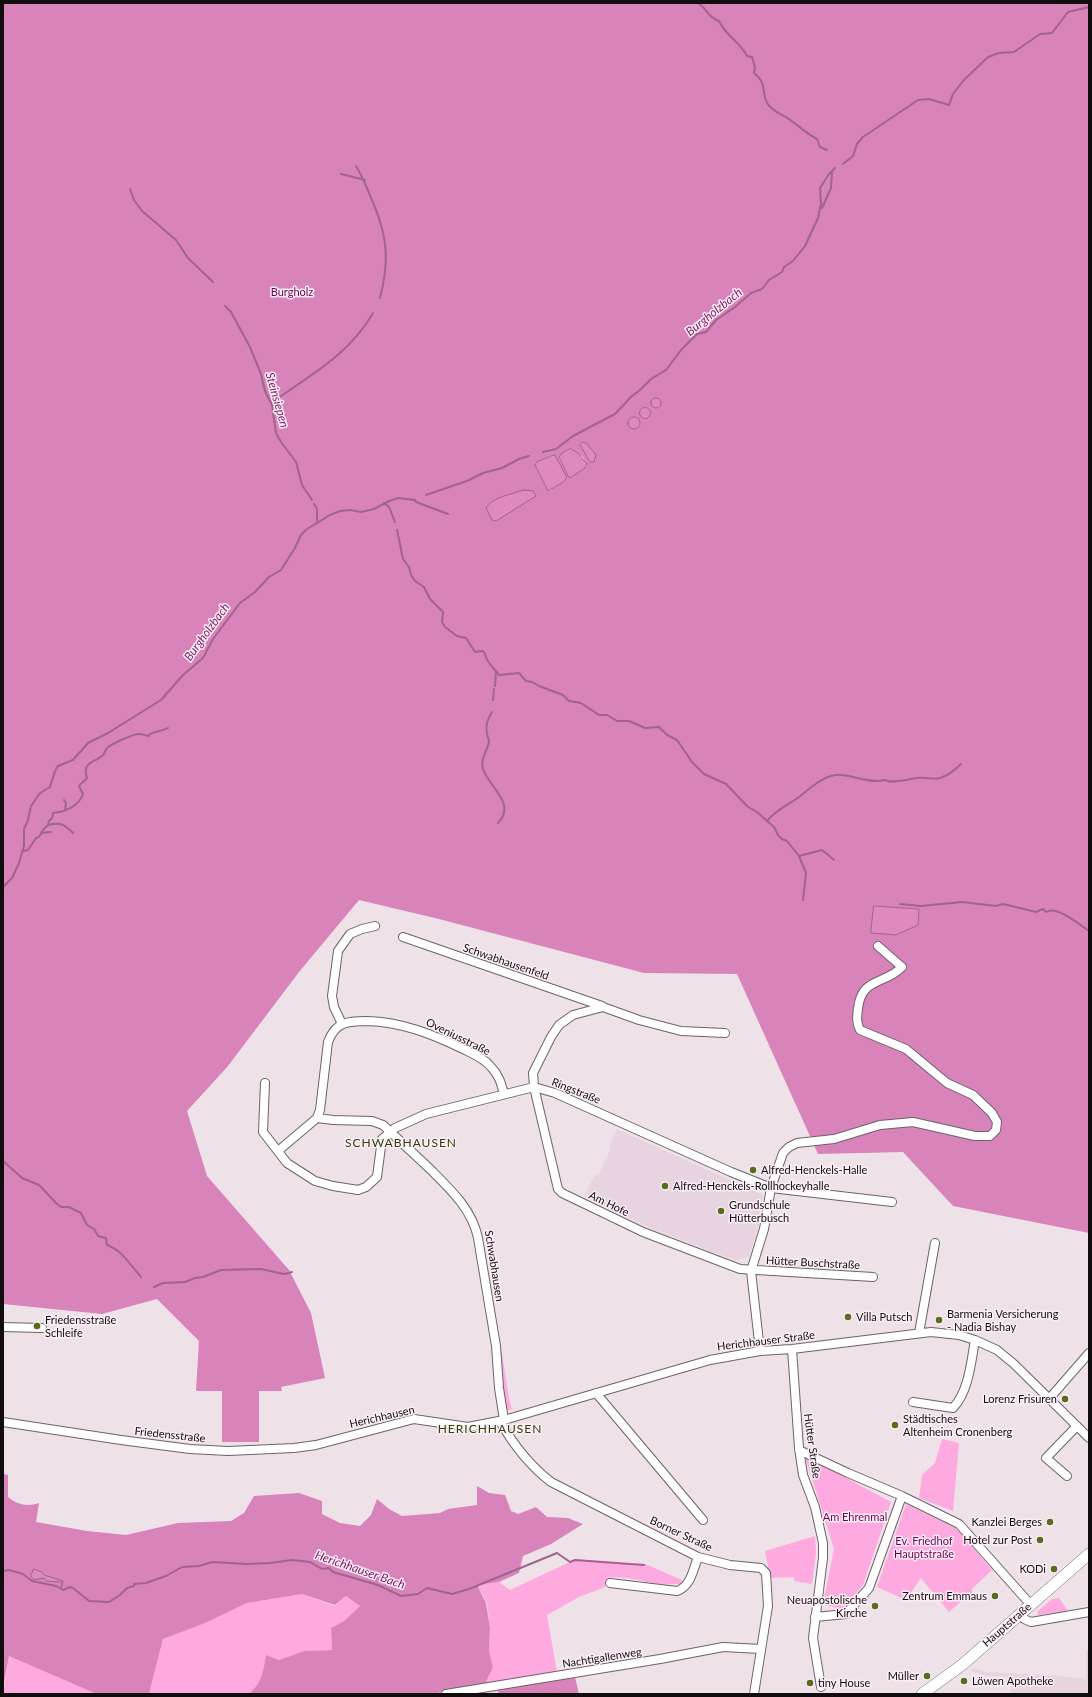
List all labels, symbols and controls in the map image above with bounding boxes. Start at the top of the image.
park label: Burgholz [271,285,313,299]
water label: Burgholzbach [683,285,745,339]
water label: Steinsiepen [262,371,292,429]
water label: Burgholzbach [181,600,233,664]
street label: Schwabhausenfeld [461,941,551,983]
street label: Oveniusstraße [424,1016,492,1058]
street label: Ringstraße [550,1075,602,1107]
district label: SCHWABHAUSEN [345,1136,457,1150]
place label: Alfred-Henckels-Halle [761,1163,867,1177]
marker: Alfred-Henckels-Halle [748,1165,758,1175]
place label: Alfred-Henckels-Rollhockeyhalle [673,1179,829,1193]
marker: Alfred-Henckels-Rollhockeyhalle [660,1181,670,1191]
street label: Am Hofe [587,1189,631,1219]
place label: Grundschule Hütterbusch [729,1198,790,1224]
marker: Grundschule Hütterbusch [716,1206,726,1216]
street label: Schwabhausen [482,1229,506,1303]
street label: Hütter Buschstraße [766,1254,860,1272]
place label: Barmenia Versicherung - Nadia Bishay [947,1307,1058,1333]
place label: Villa Putsch [856,1310,912,1324]
marker: Villa Putsch [843,1312,853,1322]
place label: Friedensstraße Schleife [45,1313,116,1339]
marker: Barmenia Versicherung - Nadia Bishay [934,1315,944,1325]
marker: Friedensstraße Schleife [32,1321,42,1331]
street label: Herichhauser Straße [716,1328,816,1354]
place label: Lorenz Frisuren [983,1392,1057,1406]
marker: Lorenz Frisuren [1060,1394,1070,1404]
street label: Herichhausen [348,1403,416,1431]
place label: Städtisches Altenheim Cronenberg [903,1412,1012,1438]
street label: Hütter Straße [801,1413,823,1479]
marker: Städtisches Altenheim Cronenberg [890,1420,900,1430]
district label: HERICHHAUSEN [438,1422,542,1436]
street label: Friedensstraße [134,1425,206,1445]
park label: Am Ehrenmal [823,1510,887,1524]
street label: Borner Straße [648,1514,714,1554]
place label: Kanzlei Berges [971,1515,1042,1529]
marker: Kanzlei Berges [1045,1517,1055,1527]
place label: Hotel zur Post [963,1533,1032,1547]
park label: Ev. Friedhof Hauptstraße [894,1534,954,1560]
marker: Hotel zur Post [1035,1535,1045,1545]
water label: Herichhauser Bach [313,1548,407,1592]
place label: KODi [1019,1562,1046,1576]
marker: KODi [1049,1564,1059,1574]
place label: Zentrum Emmaus [902,1589,987,1603]
marker: Zentrum Emmaus [990,1591,1000,1601]
place label: Neuapostolische Kirche [787,1593,867,1619]
street label: Hauptstraße [980,1600,1034,1650]
marker: Neuapostolische Kirche [870,1601,880,1611]
street label: Nachtigallenweg [561,1645,643,1671]
place label: Müller [888,1669,919,1683]
marker: Müller [922,1671,932,1681]
place label: Löwen Apotheke [972,1674,1053,1688]
place label: tiny House [818,1676,870,1690]
marker: Löwen Apotheke [959,1676,969,1686]
marker: tiny House [805,1678,815,1688]

